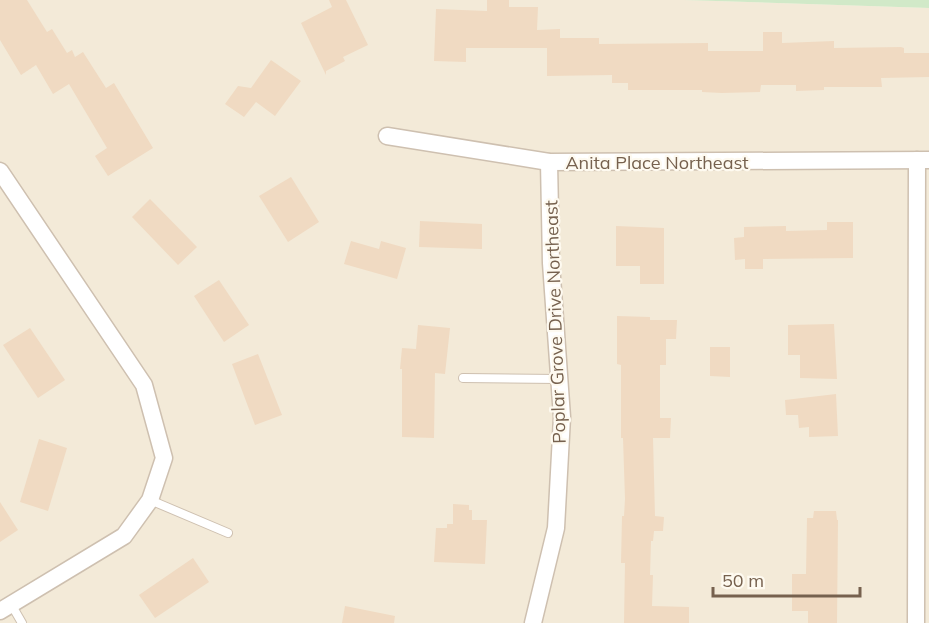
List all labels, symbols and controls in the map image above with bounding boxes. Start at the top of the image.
street label: Anita Place Northeast [565,151,749,174]
street label: Poplar Grove Drive Northeast [539,200,571,444]
scale bar [713,560,860,598]
text: 50 m [722,569,764,592]

